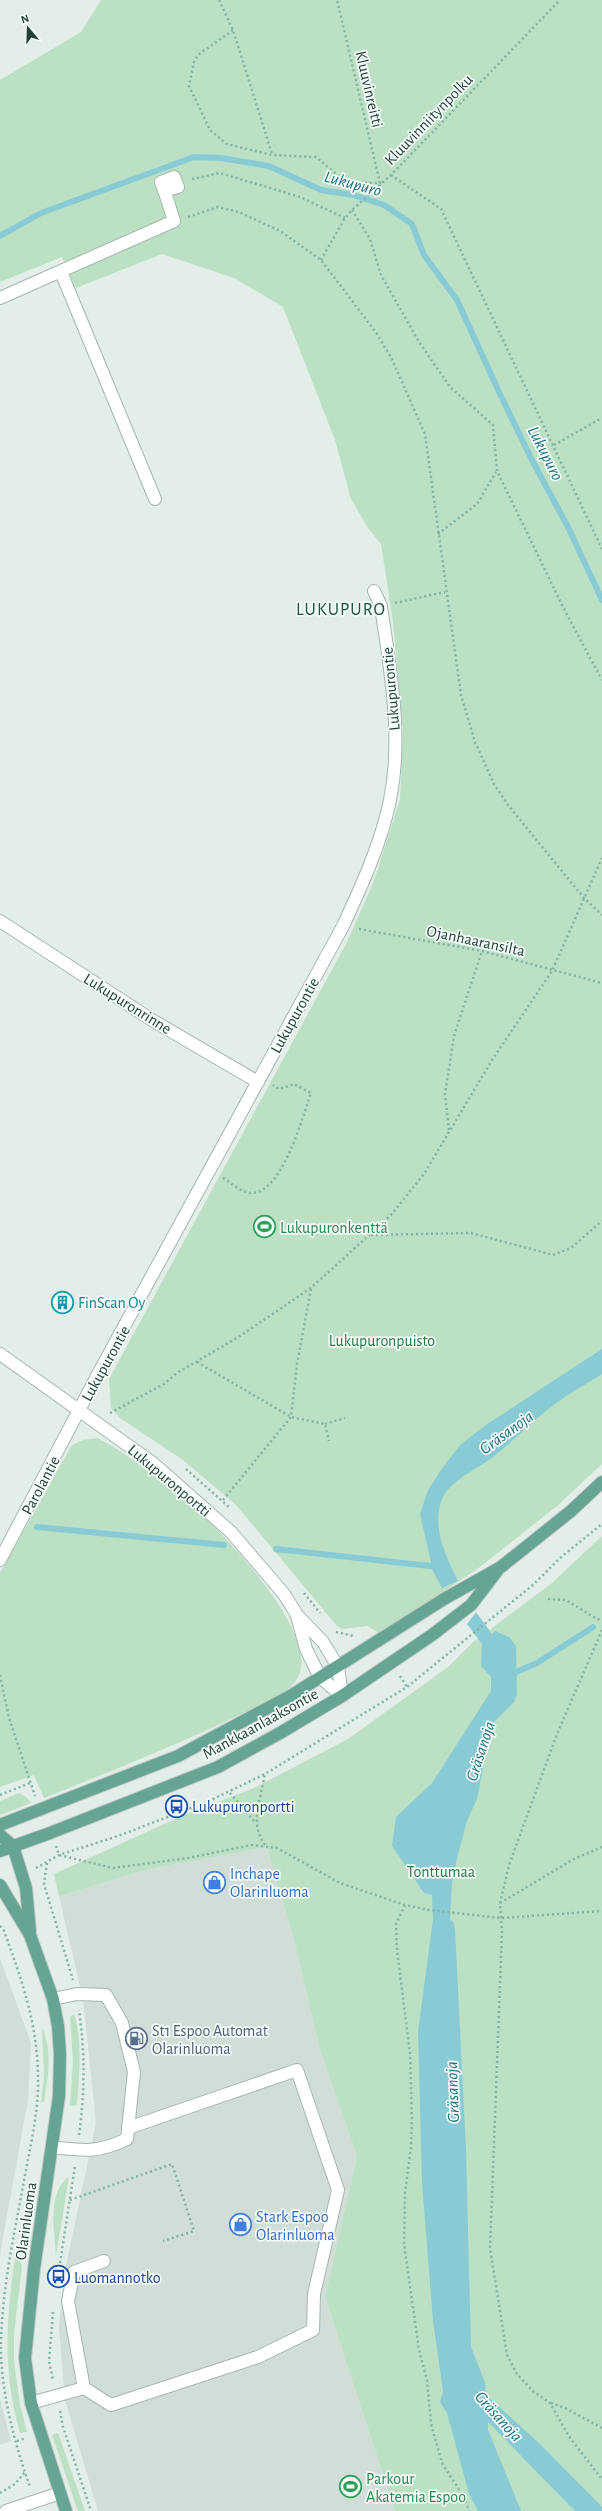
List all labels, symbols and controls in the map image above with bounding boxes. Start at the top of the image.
north arrow [8,8,48,48]
text: N [19,13,30,25]
street label: Kluuvinreitti [352,49,386,129]
street label: Kluuvinniitynpolku [382,71,477,169]
water label: Lukupuro [322,168,383,200]
water label: Lukupuro [524,423,566,484]
district label: LUKUPURO [296,601,386,619]
street label: Lukupurontie [379,646,403,731]
street label: Ojanhaaransilta [425,923,526,960]
street label: Lukupuronrinne [81,971,174,1037]
street label: Lukupurontie [268,975,322,1056]
sports icon: Lukupuronkenttä [251,1214,277,1240]
place label: Lukupuronkenttä [280,1220,388,1236]
building icon: FinScan Oy [49,1289,75,1315]
place label: FinScan Oy [78,1295,145,1312]
street label: Lukupurontie [79,1323,133,1404]
park label: Lukupuronpuisto [329,1333,435,1349]
water label: Gräsanoja [476,1407,537,1458]
street label: Lukupuronportti [125,1442,214,1520]
street label: Parolantie [19,1453,63,1517]
street label: Mankkaanlaaksontie [200,1686,321,1762]
water label: Gräsanoja [463,1719,499,1783]
bus stop icon: Lukupuronportti [164,1793,190,1819]
place label: Lukupuronportti [192,1799,295,1815]
park label: Tonttumaa [407,1864,475,1880]
place label: Inchape Olarinluoma [230,1866,309,1900]
shop icon: Inchape Olarinluoma [201,1869,227,1895]
place label: St1 Espoo Automat Olarinluoma [152,2023,268,2057]
fuel station icon: St1 Espoo Automat Olarinluoma [123,2026,149,2052]
water label: Gräsanoja [443,2061,463,2123]
street label: Olarinluoma [13,2181,39,2261]
place label: Stark Espoo Olarinluoma [256,2209,335,2243]
shop icon: Stark Espoo Olarinluoma [228,2212,254,2238]
bus stop icon: Luomannotko [45,2264,71,2290]
place label: Luomannotko [74,2270,161,2286]
water label: Gräsanoja [471,2388,526,2446]
place label: Parkour Akatemia Espoo [366,2471,466,2505]
sports icon: Parkour Akatemia Espoo [338,2474,364,2500]

